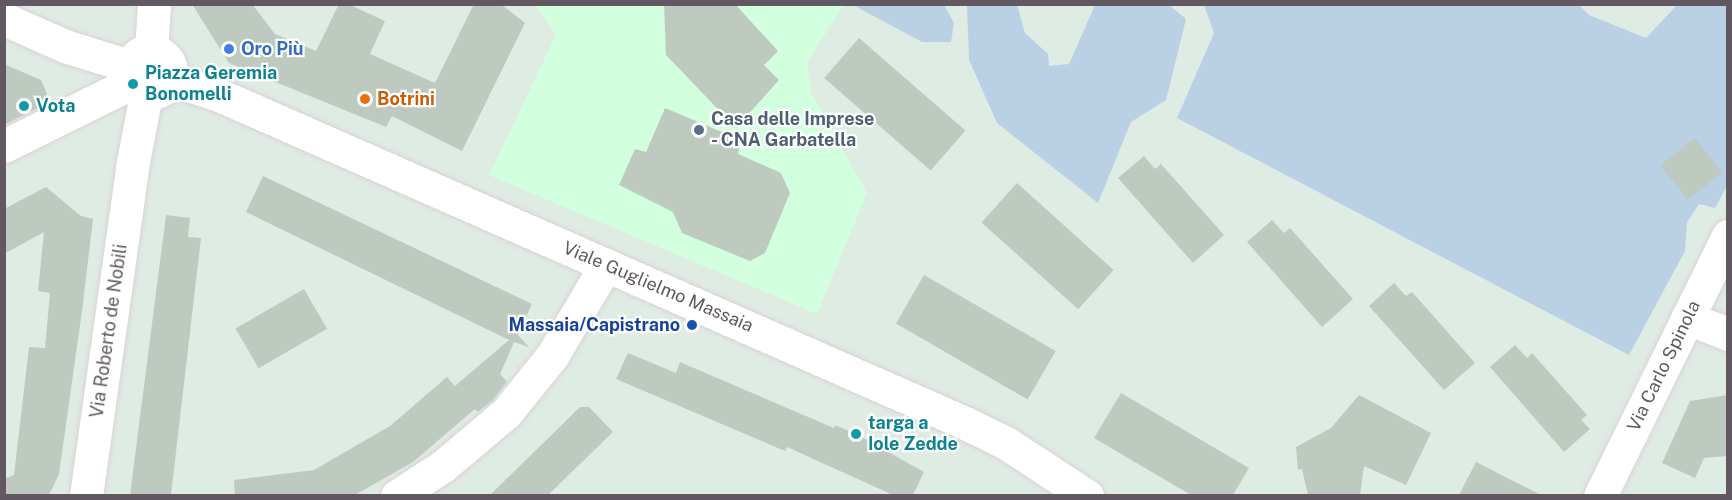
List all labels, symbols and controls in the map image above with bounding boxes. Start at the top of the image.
place label: Oro Più [241,38,304,60]
marker: Oro Più [222,42,236,56]
place label: Piazza Geremia Bonomelli [145,63,277,106]
marker: Piazza Geremia Bonomelli [126,77,140,91]
place label: Botrini [377,88,435,110]
marker: Botrini [358,92,372,106]
place label: Vota [36,95,75,117]
marker: Vota [17,99,31,113]
place label: Casa delle Imprese - CNA Garbatella [711,109,875,152]
marker: Casa delle Imprese - CNA Garbatella [692,123,706,137]
street label: Viale Guglielmo Massaia [560,237,756,337]
street label: Via Roberto de Nobili [86,242,132,420]
street label: Via Carlo Spinola [1623,297,1705,435]
place label: Massaia/Capistrano [508,314,680,336]
marker: Massaia/Capistrano [685,318,699,332]
place label: targa a Iole Zedde [868,413,958,456]
marker: targa a Iole Zedde [849,427,863,441]

